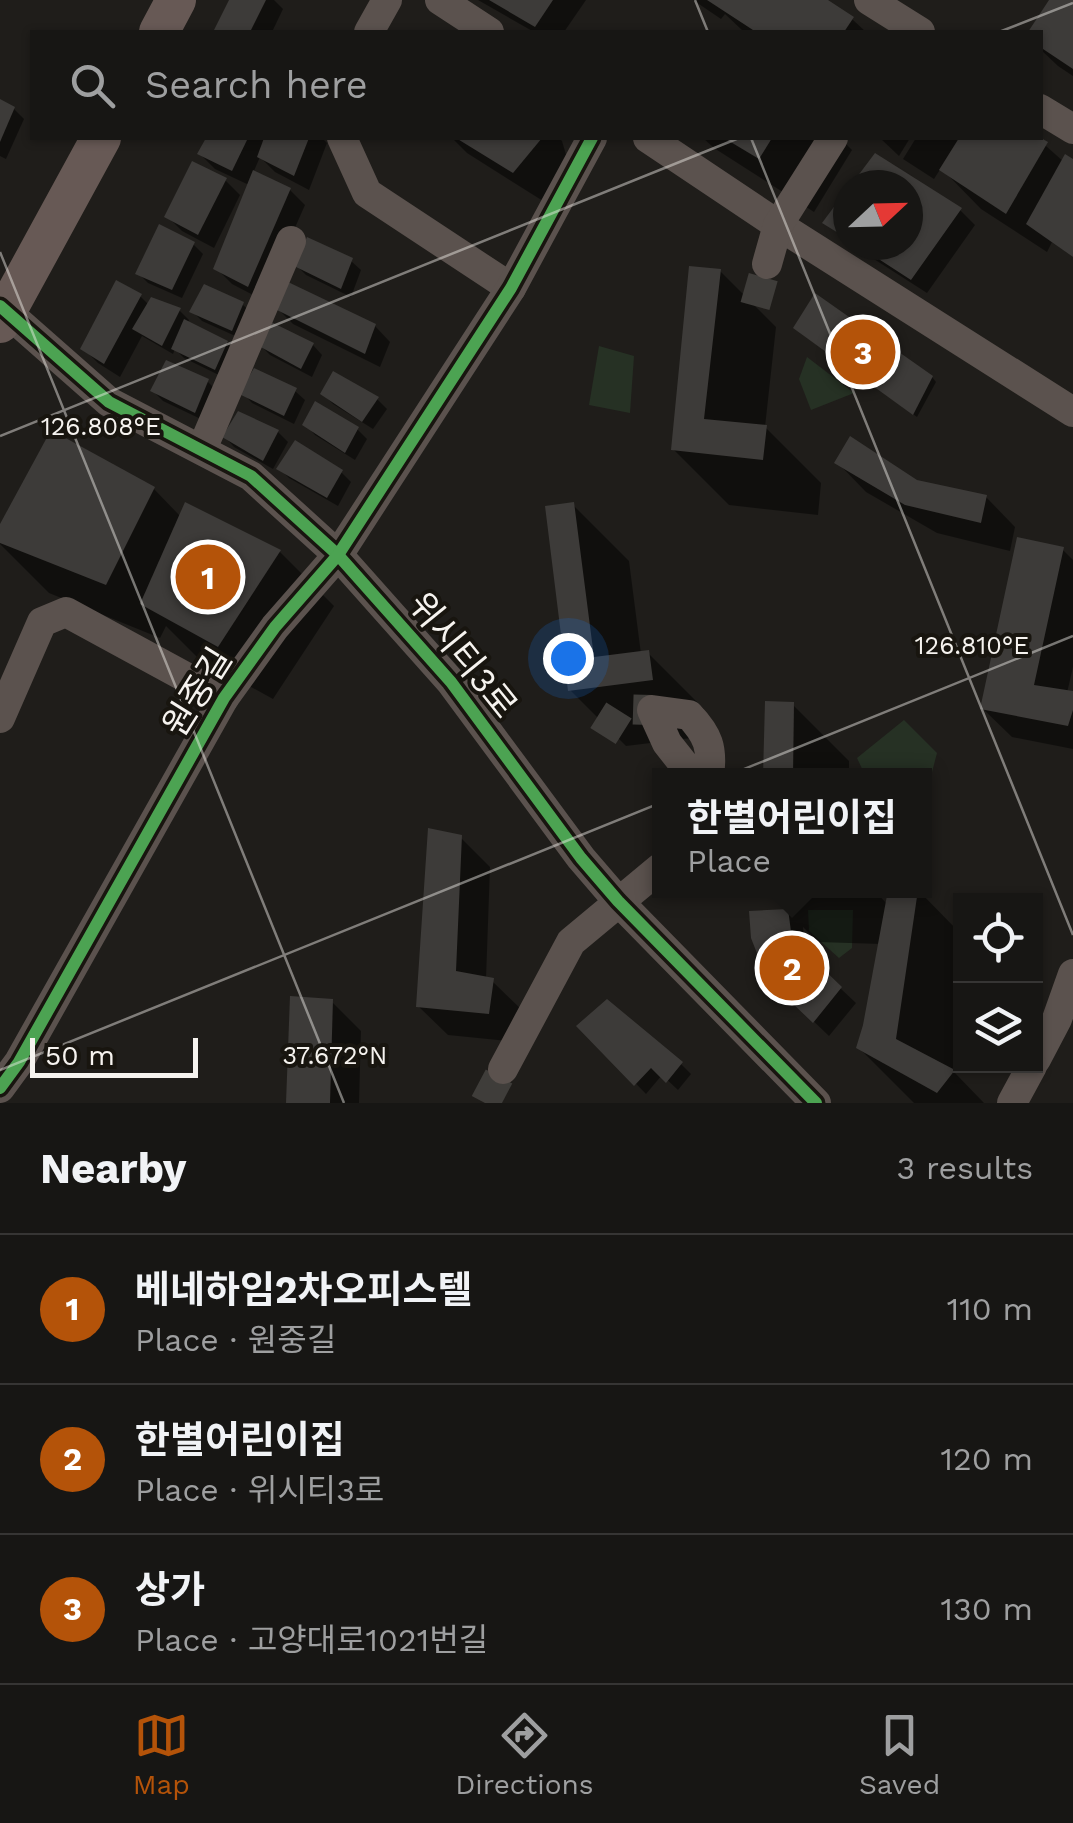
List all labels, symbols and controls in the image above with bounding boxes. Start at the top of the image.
search box [30,30,1043,140]
icon: search [65,58,120,113]
text: Search here [145,63,368,107]
north arrow [833,170,923,260]
pin: 3 [830,314,896,390]
text: 126.808°E [41,412,161,441]
pin: 1 [176,540,240,614]
street label: 위시티3로 [400,584,526,726]
text: 126.810°E [915,631,1029,660]
your location [543,633,594,684]
street label: 원중길 [154,640,240,744]
popup [652,768,932,898]
text: 한별어린이집 [687,796,897,840]
text: Place [687,842,771,880]
map controls [953,893,1043,1073]
button: locate [953,893,1043,983]
pin: 2 [760,930,824,1006]
button: layers [953,983,1043,1073]
scale bar [30,1033,198,1078]
text: 50 m [45,1039,115,1072]
text: 37.672°N [283,1041,387,1070]
text: Nearby [40,1144,187,1193]
text: 3 results [896,1149,1033,1187]
text: 베네하임2차오피스텔 [135,1268,472,1312]
text: 1 [66,1290,79,1328]
text: 110 m [947,1290,1033,1328]
text: Place · 원중길 [135,1321,336,1359]
text: 한별어린이집 [135,1418,345,1462]
text: 2 [63,1440,82,1478]
text: 120 m [941,1440,1033,1478]
text: Place · 위시티3로 [135,1471,384,1509]
text: 상가 [135,1568,205,1612]
text: 3 [63,1590,82,1628]
text: 130 m [941,1590,1033,1628]
text: Place · 고양대로1021번길 [135,1621,488,1659]
tab: Map [133,1708,190,1801]
tab: Directions [455,1708,594,1801]
tab: Saved [859,1708,940,1801]

